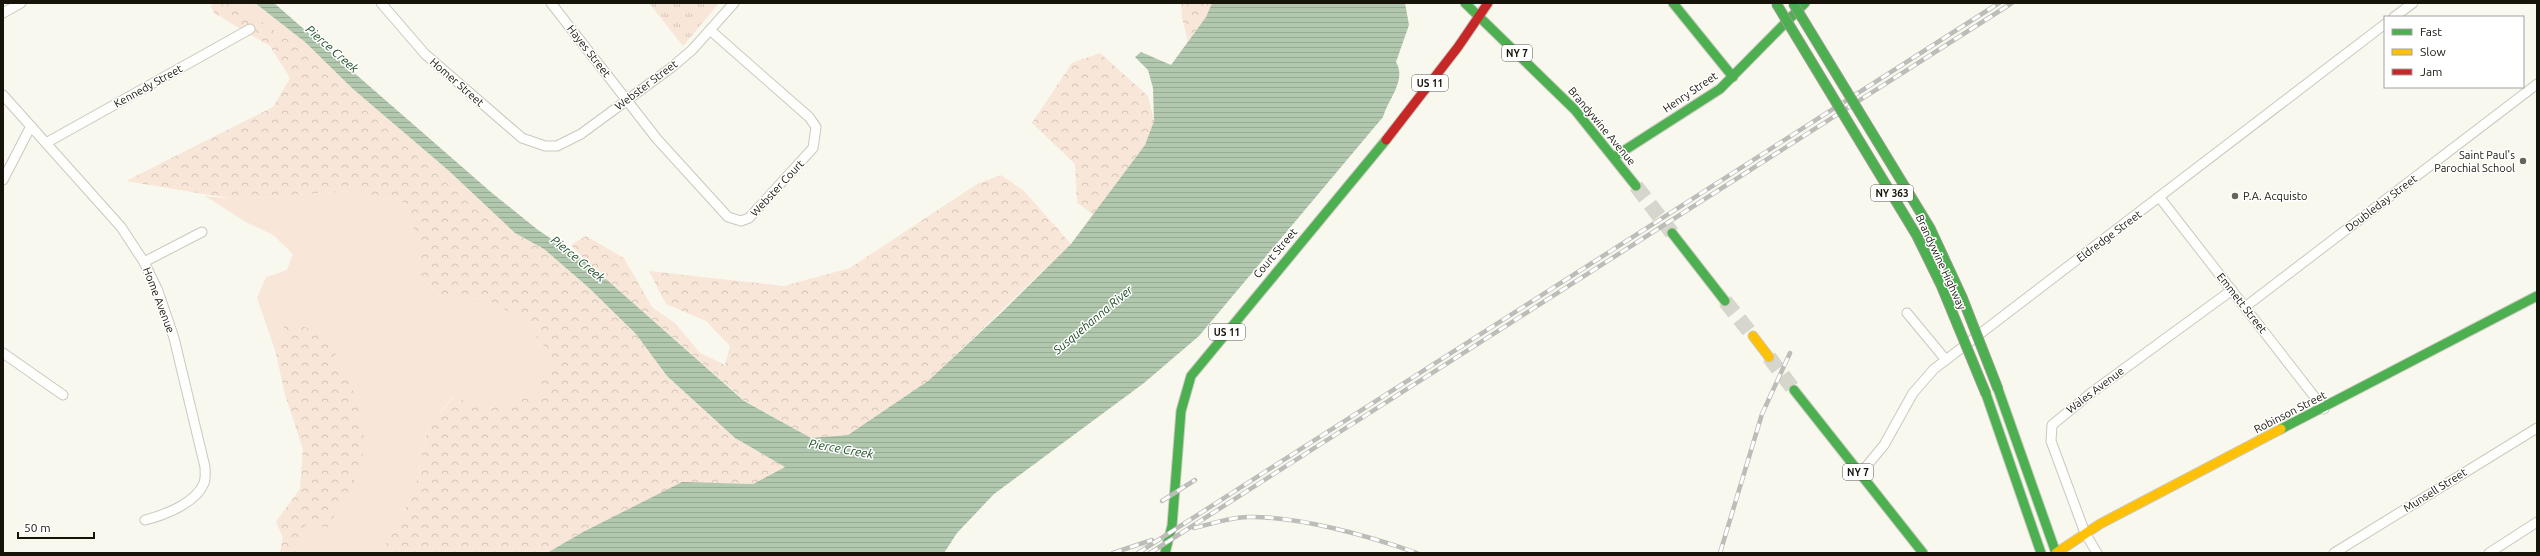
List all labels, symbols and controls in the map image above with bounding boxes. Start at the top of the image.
legend [2384,16,2524,88]
water label: Pierce Creek [303,22,362,75]
street label: Hayes Street [565,23,613,80]
text: Fast [2420,25,2442,38]
road number: NY 7 [1502,45,1532,61]
text: Slow [2420,45,2446,58]
street label: Homer Street [428,55,487,109]
street label: Webster Street [612,57,680,112]
street label: Kennedy Street [112,62,185,110]
text: Jam [2420,65,2442,78]
street label: Henry Street [1661,69,1720,115]
road number: US 11 [1412,75,1448,91]
street label: Brandywine Avenue [1566,85,1638,167]
place label: Saint Paul's Parochial School [2434,149,2515,174]
marker: Saint Paul's Parochial School [2518,156,2528,166]
street label: Webster Court [748,157,806,219]
street label: Doubleday Street [2343,172,2420,234]
road number: NY 363 [1871,185,1913,201]
place label: P.A. Acquisto [2243,190,2307,202]
marker: P.A. Acquisto [2230,191,2240,201]
street label: Eldredge Street [2074,207,2144,264]
street label: Brandywine Highway [1914,213,1969,312]
street label: Court Street [1251,225,1300,280]
water label: Pierce Creek [549,233,608,285]
street label: Home Avenue [141,266,177,334]
street label: Emmett Street [2215,271,2270,336]
water label: Susquehanna River [1050,283,1135,357]
road number: US 11 [1209,324,1245,340]
street label: Wales Avenue [2064,364,2126,416]
street label: Robinson Street [2252,388,2329,435]
water label: Pierce Creek [808,436,875,461]
road number: NY 7 [1843,464,1873,480]
street label: Munsell Street [2401,465,2469,514]
scale bar [18,514,94,540]
text: 50 m [24,521,51,534]

